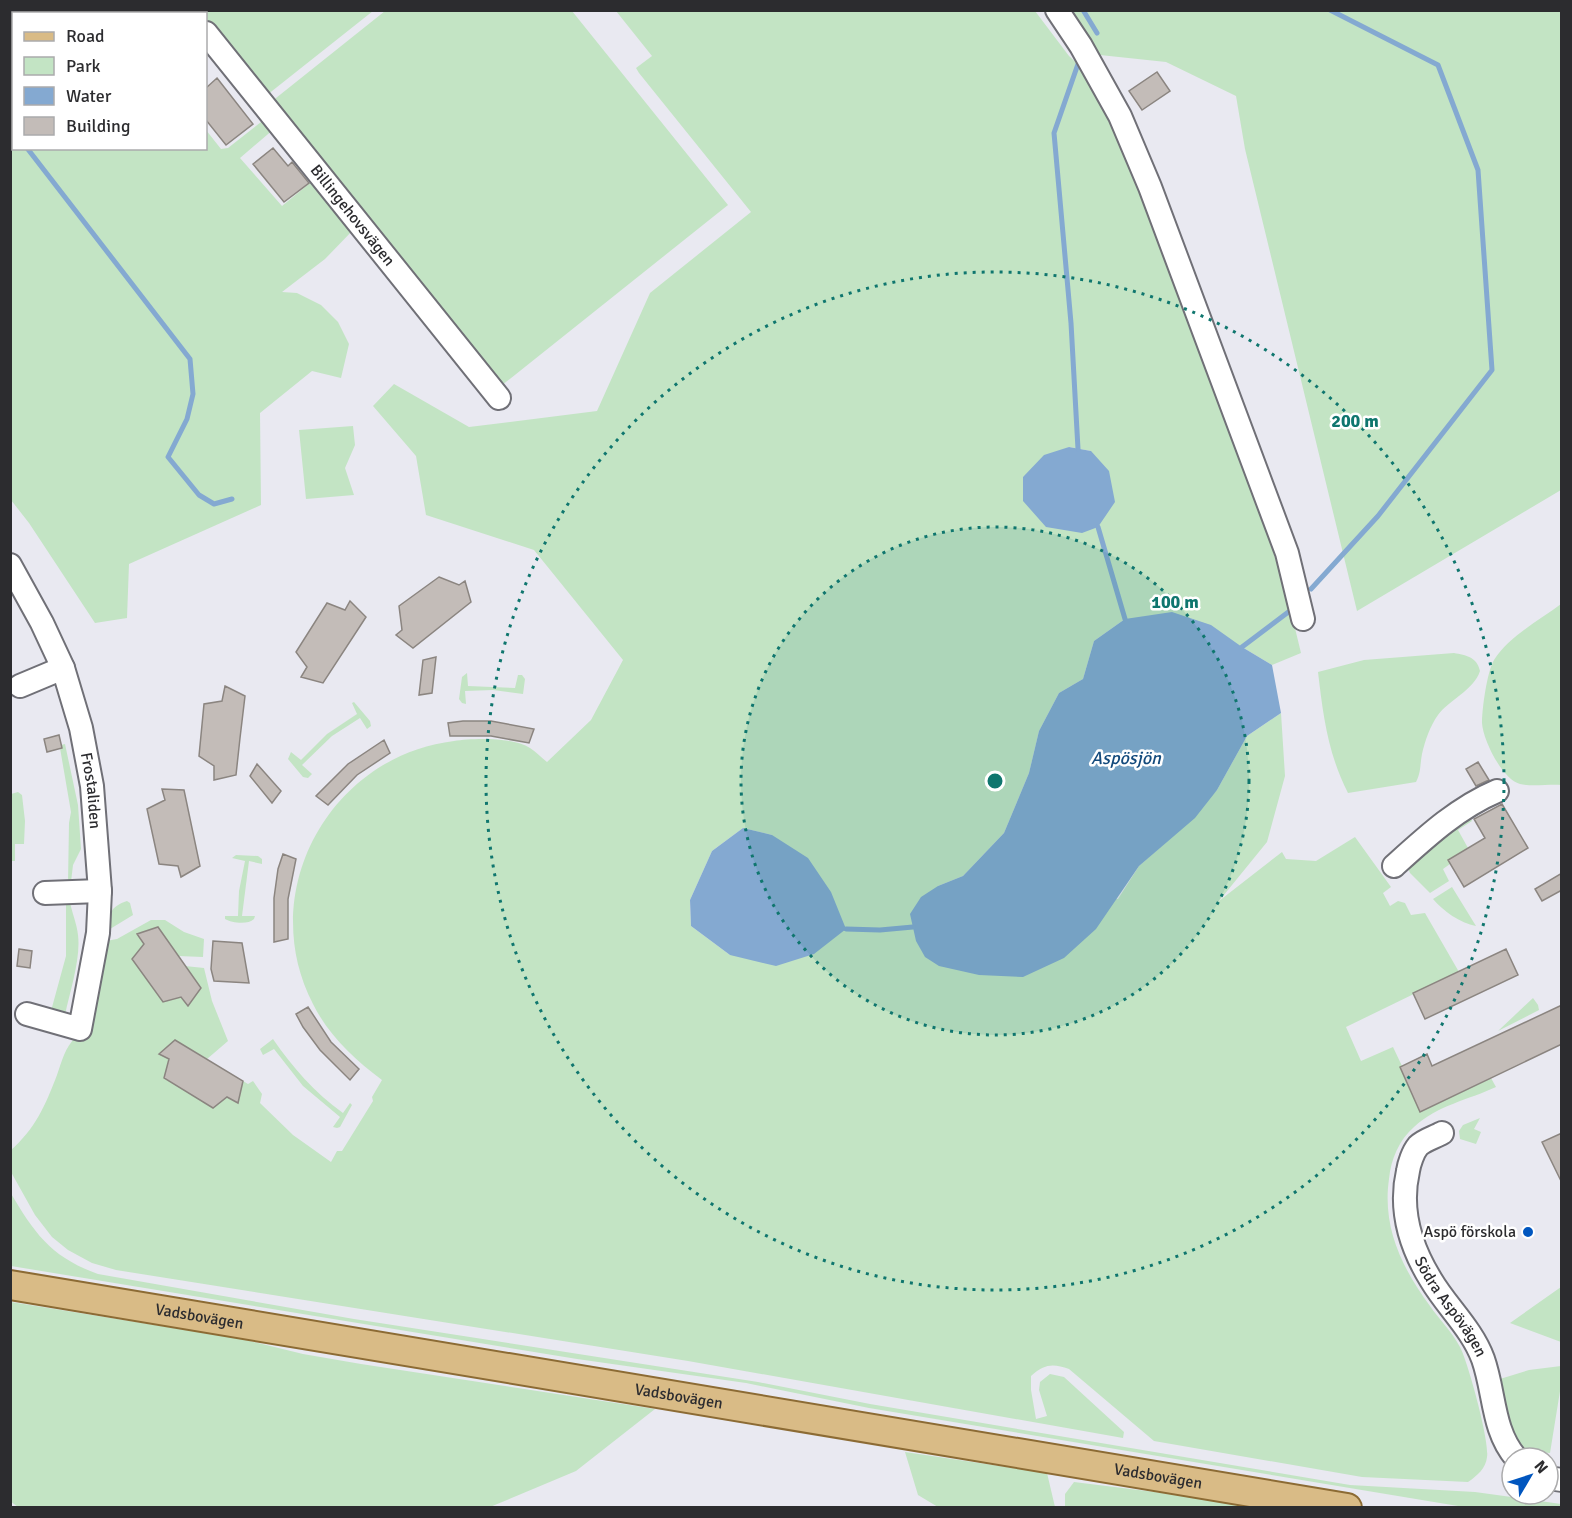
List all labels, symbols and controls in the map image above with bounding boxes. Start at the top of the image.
legend [12,12,207,150]
text: Road [66,25,105,47]
text: Park [66,55,101,77]
text: Water [66,85,112,107]
text: Building [66,115,130,137]
street label: Billingehovsvägen [306,161,399,270]
text: 200 m [1331,410,1379,432]
text: 100 m [1151,591,1199,613]
water label: Aspösjön [1091,747,1162,769]
street label: Frostaliden [76,751,105,829]
centre of rings [985,771,1005,791]
place label: Aspö förskola [1424,1222,1516,1242]
marker: Aspö förskola [1521,1225,1535,1239]
street label: Södra Aspövägen [1410,1253,1491,1360]
street label: Vadsbovägen [154,1299,245,1334]
street label: Vadsbovägen [633,1379,724,1414]
north arrow [1500,1446,1560,1506]
text: N [1530,1457,1552,1478]
street label: Vadsbovägen [1112,1459,1204,1494]

